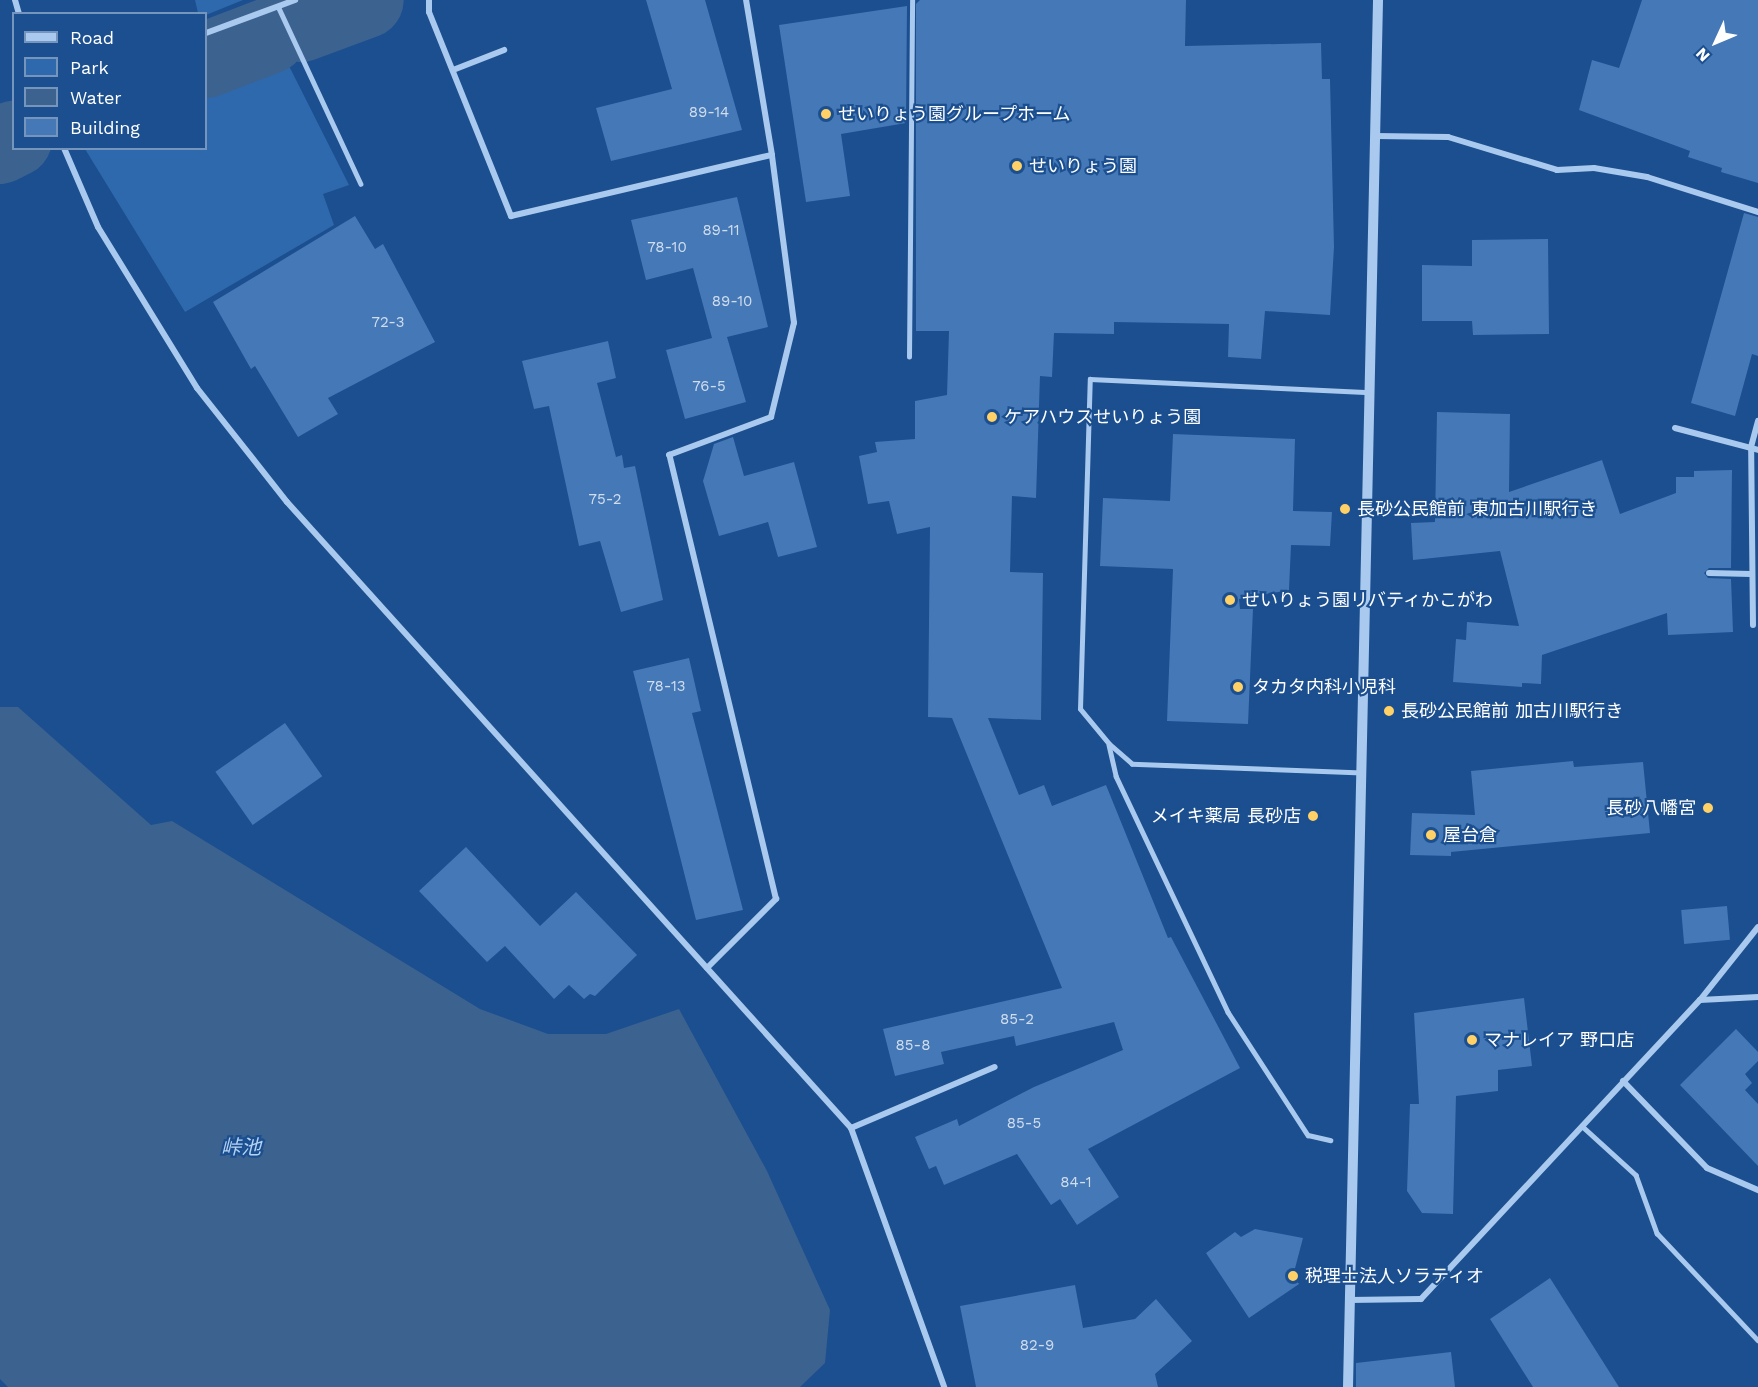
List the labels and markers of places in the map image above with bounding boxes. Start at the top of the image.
place label: せいりょう園グループホーム [838,103,1072,125]
marker: せいりょう園グループホーム [819,107,833,121]
place label: せいりょう園 [1029,155,1137,177]
marker: せいりょう園 [1010,159,1024,173]
place label: ケアハウスせいりょう園 [1004,406,1202,428]
marker: ケアハウスせいりょう園 [985,410,999,424]
place label: 長砂公民館前 東加古川駅行き [1357,498,1597,520]
marker: 長砂公民館前 東加古川駅行き [1338,502,1352,516]
place label: せいりょう園リバティかこがわ [1242,589,1494,611]
marker: せいりょう園リバティかこがわ [1223,593,1237,607]
place label: タカタ内科小児科 [1252,676,1396,698]
marker: タカタ内科小児科 [1229,678,1247,696]
place label: 長砂公民館前 加古川駅行き [1401,700,1623,722]
marker: 長砂公民館前 加古川駅行き [1382,704,1396,718]
place label: 長砂八幡宮 [1606,797,1696,819]
marker: 長砂八幡宮 [1701,801,1715,815]
place label: メイキ薬局 長砂店 [1151,805,1301,827]
marker: メイキ薬局 長砂店 [1306,809,1320,823]
place label: 屋台倉 [1443,824,1497,846]
marker: 屋台倉 [1424,828,1438,842]
place label: マナレイア 野口店 [1484,1029,1634,1051]
marker: マナレイア 野口店 [1465,1033,1479,1047]
place label: 税理士法人ソラティオ [1305,1265,1485,1287]
marker: 税理士法人ソラティオ [1286,1269,1300,1283]

